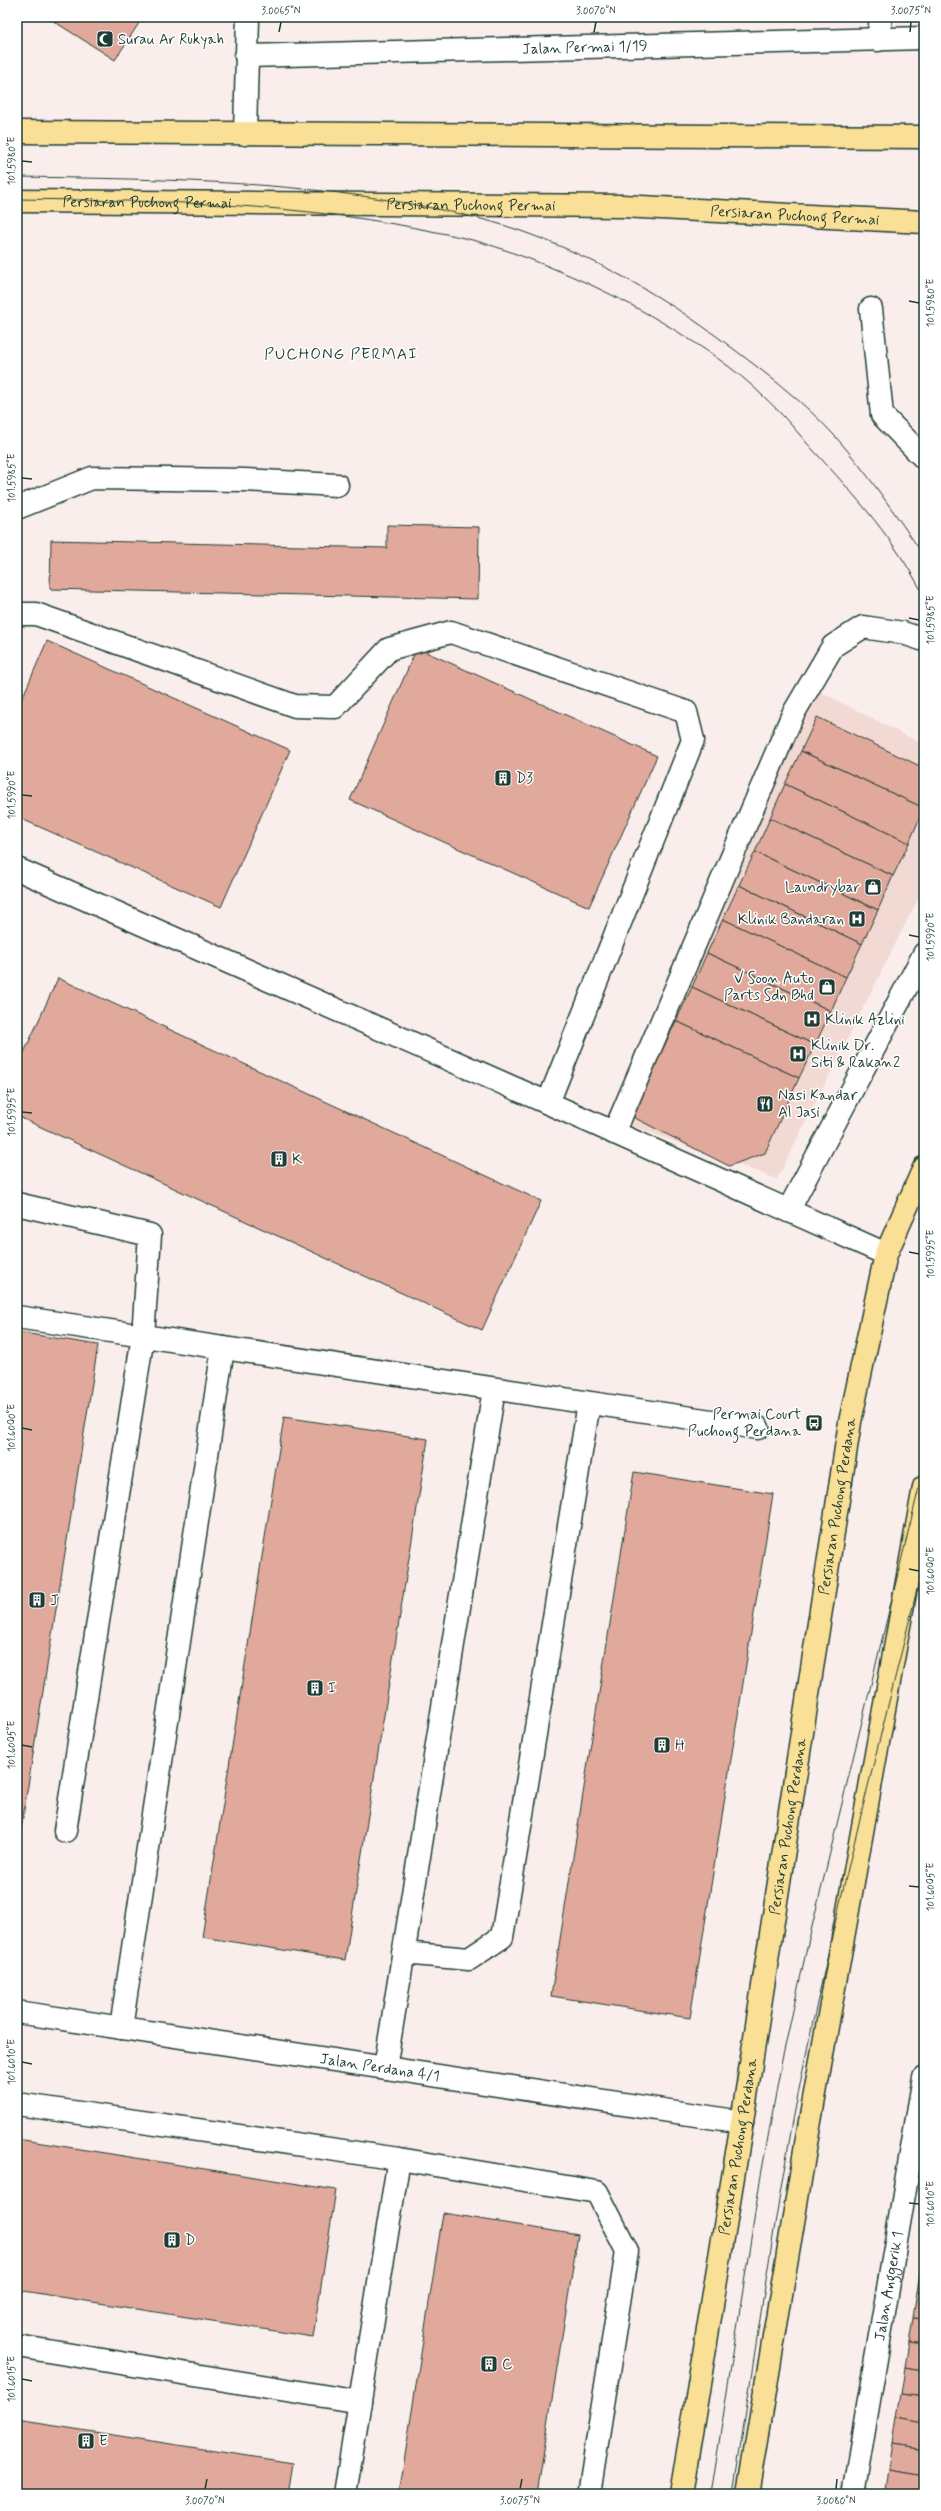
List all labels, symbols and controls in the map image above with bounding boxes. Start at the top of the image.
text: 3.0065°N [262,4,301,18]
text: 3.0070°N [576,4,616,18]
text: 3.0075°N [891,4,931,18]
mosque icon: Surau Ar Rukyah [95,29,115,49]
place label: Surau Ar Rukyah [118,30,224,50]
street label: Jalan Permai 1/19 [522,36,648,60]
text: 101.5980°E [5,137,19,185]
street label: Persiaran Puchong Permai [62,192,232,214]
street label: Persiaran Puchong Permai [386,195,556,217]
street label: Persiaran Puchong Permai [710,202,880,231]
text: 101.5980°E [924,279,938,327]
district label: PUCHONG PERMAI [264,344,418,365]
text: 101.5985°E [5,453,19,503]
text: 101.5985°E [924,595,938,645]
building icon: D3 [493,768,513,788]
place label: D3 [516,769,533,789]
text: 101.5990°E [5,771,19,819]
shop icon: Laundrybar [863,877,883,897]
place label: Laundrybar [785,878,860,898]
hospital icon: Klinik Bandaran [847,909,867,929]
place label: Klinik Bandaran [738,910,844,930]
text: 101.5990°E [924,913,938,961]
place label: V Soon Auto Parts Sdn Bhd [724,969,814,1006]
shop icon: V Soon Auto Parts Sdn Bhd [817,977,837,997]
hospital icon: Klinik Azlini [802,1009,822,1029]
place label: Klinik Azlini [825,1010,905,1030]
place label: Klinik Dr. Siti & Rakan2 [811,1036,900,1073]
hospital icon: Klinik Dr. Siti & Rakan2 [788,1044,808,1064]
place label: Nasi Kandar Al Jasi [778,1086,857,1123]
text: 101.5995°E [5,1087,19,1136]
restaurant icon: Nasi Kandar Al Jasi [755,1094,775,1114]
building icon: K [269,1149,289,1169]
place label: K [292,1150,303,1170]
text: 101.5995°E [924,1229,938,1278]
text: 101.6000°E [5,1404,19,1452]
place label: Permai Court Puchong Perdana [688,1405,802,1443]
bus stop icon: Permai Court Puchong Perdana [804,1413,824,1433]
street label: Persiaran Puchong Perdana [814,1416,862,1596]
text: 101.6000°E [924,1547,938,1595]
building icon: J [27,1590,47,1610]
place label: J [50,1591,59,1611]
building icon: I [305,1678,325,1698]
place label: I [328,1679,336,1699]
text: 101.6005°E [5,1721,19,1769]
building icon: H [652,1735,672,1755]
place label: H [675,1736,685,1756]
street label: Persiaran Puchong Perdana [765,1736,812,1917]
text: 101.6005°E [924,1863,938,1911]
text: 101.6010°E [5,2039,19,2085]
street label: Jalan Perdana 4/1 [318,2049,441,2087]
street label: Persiaran Puchong Perdana [715,2056,763,2237]
text: 101.6010°E [924,2181,938,2227]
building icon: D [162,2230,182,2250]
street label: Jalan Anggerik 1 [870,2230,909,2343]
place label: D [185,2231,195,2251]
building icon: C [479,2354,499,2374]
place label: C [502,2355,513,2375]
text: 101.6015°E [5,2356,19,2402]
building icon: E [76,2431,96,2451]
place label: E [99,2432,108,2452]
text: 3.0070°N [185,2494,225,2508]
text: 3.0075°N [500,2494,540,2508]
text: 3.0080°N [816,2494,856,2508]

